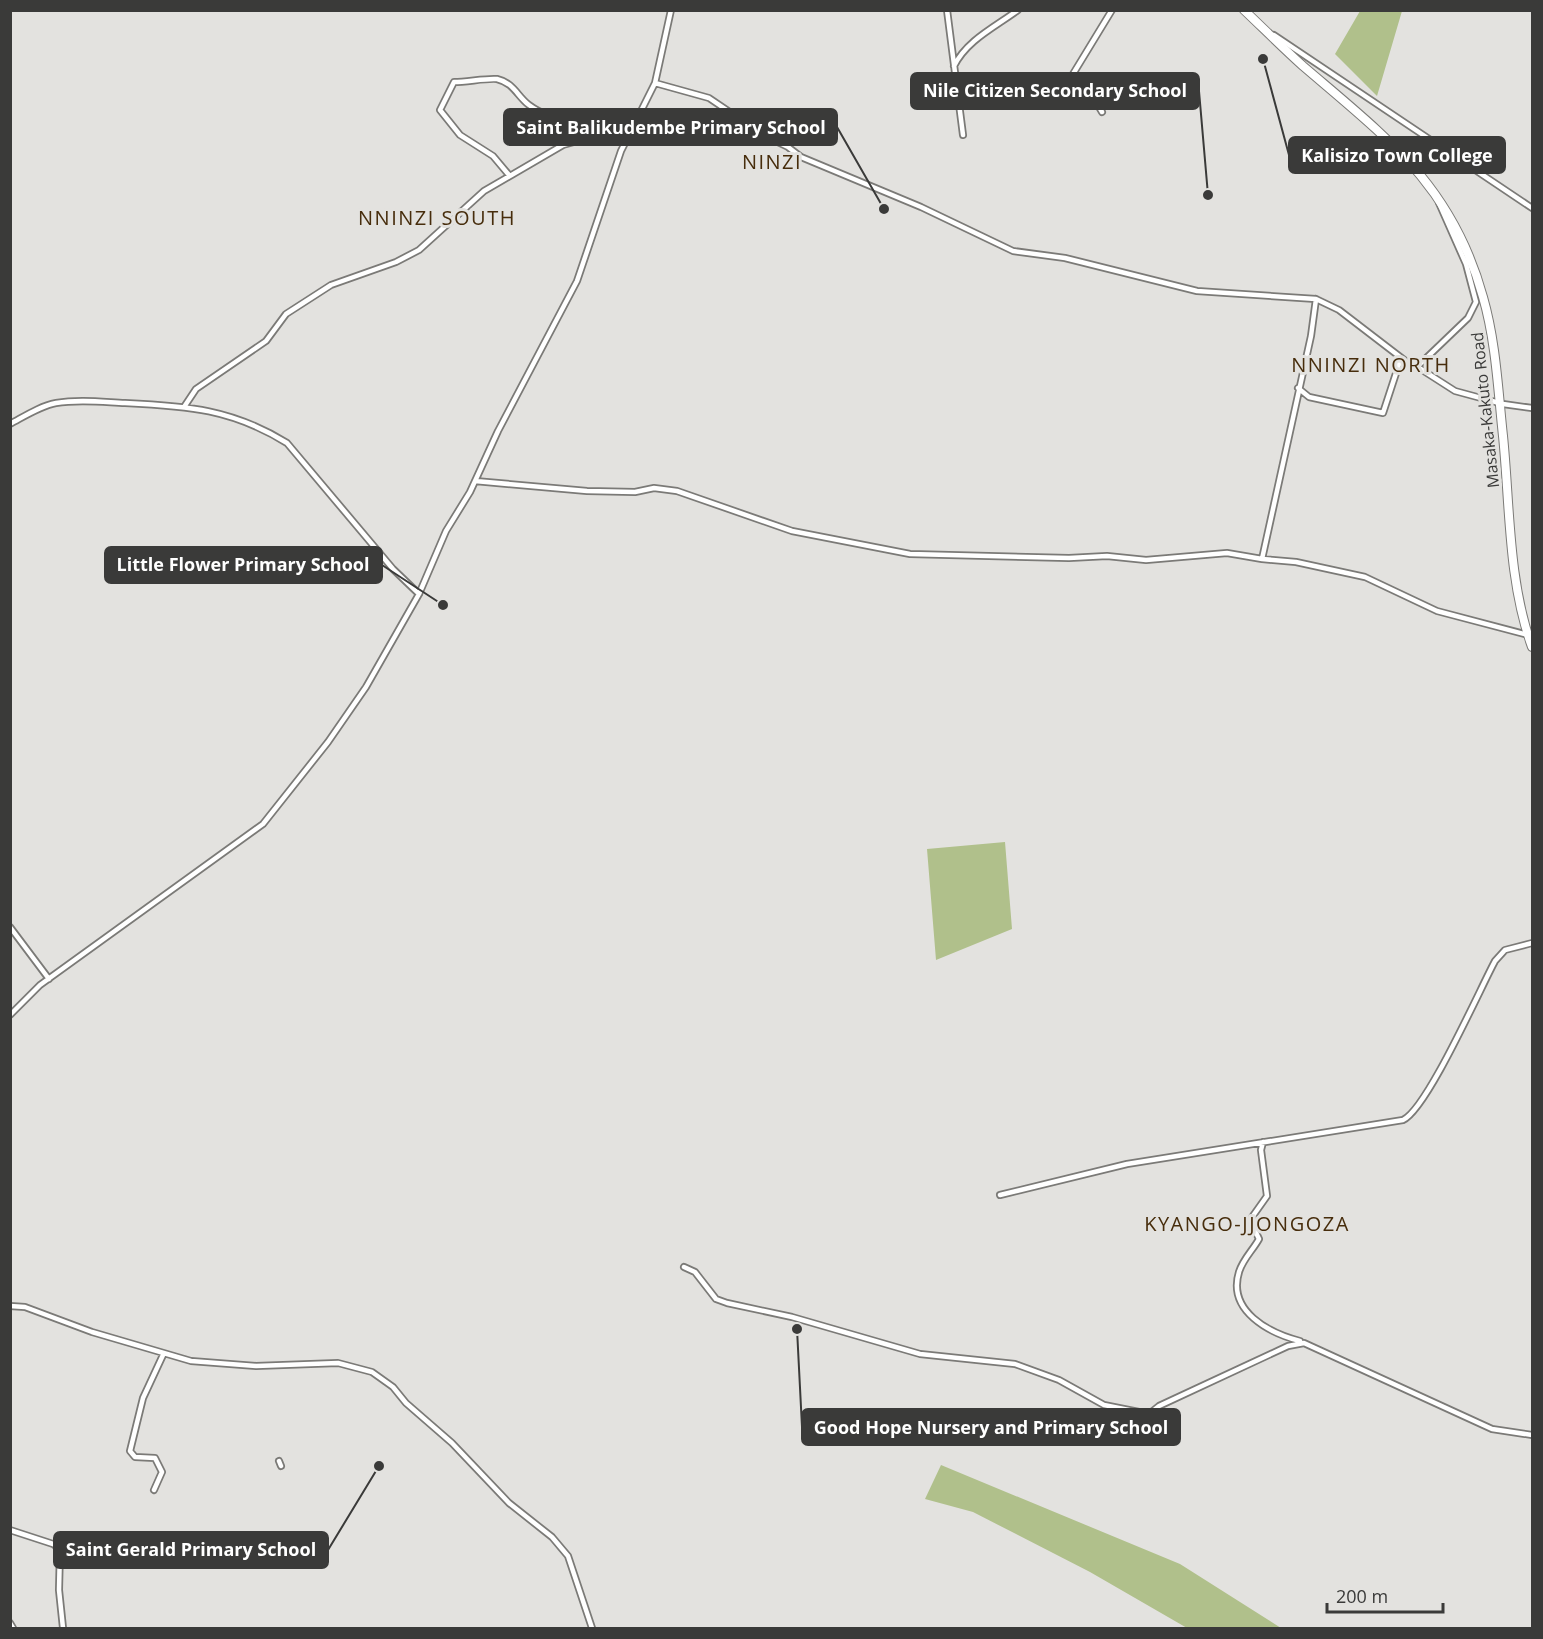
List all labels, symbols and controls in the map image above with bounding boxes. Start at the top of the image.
callout: Nile Citizen Secondary School [911,73,1199,109]
text: Nile Citizen Secondary School [923,78,1187,102]
callout: Saint Balikudembe Primary School [504,109,837,145]
text: Saint Balikudembe Primary School [516,115,826,139]
callout: Kalisizo Town College [1289,137,1505,173]
text: Kalisizo Town College [1301,143,1493,167]
district label: NINZI [742,148,802,175]
district label: NNINZI SOUTH [358,204,516,231]
street label: Masaka-Kakuto Road [1466,331,1504,489]
district label: NNINZI NORTH [1291,351,1451,378]
callout: Little Flower Primary School [105,547,382,583]
text: Little Flower Primary School [117,552,369,576]
district label: KYANGO-JJONGOZA [1144,1210,1350,1237]
callout: Good Hope Nursery and Primary School [802,1409,1180,1445]
text: Good Hope Nursery and Primary School [814,1415,1168,1439]
callout: Saint Gerald Primary School [54,1532,328,1568]
text: Saint Gerald Primary School [66,1537,316,1561]
scale bar [1327,1576,1442,1614]
text: 200 m [1336,1584,1388,1608]

